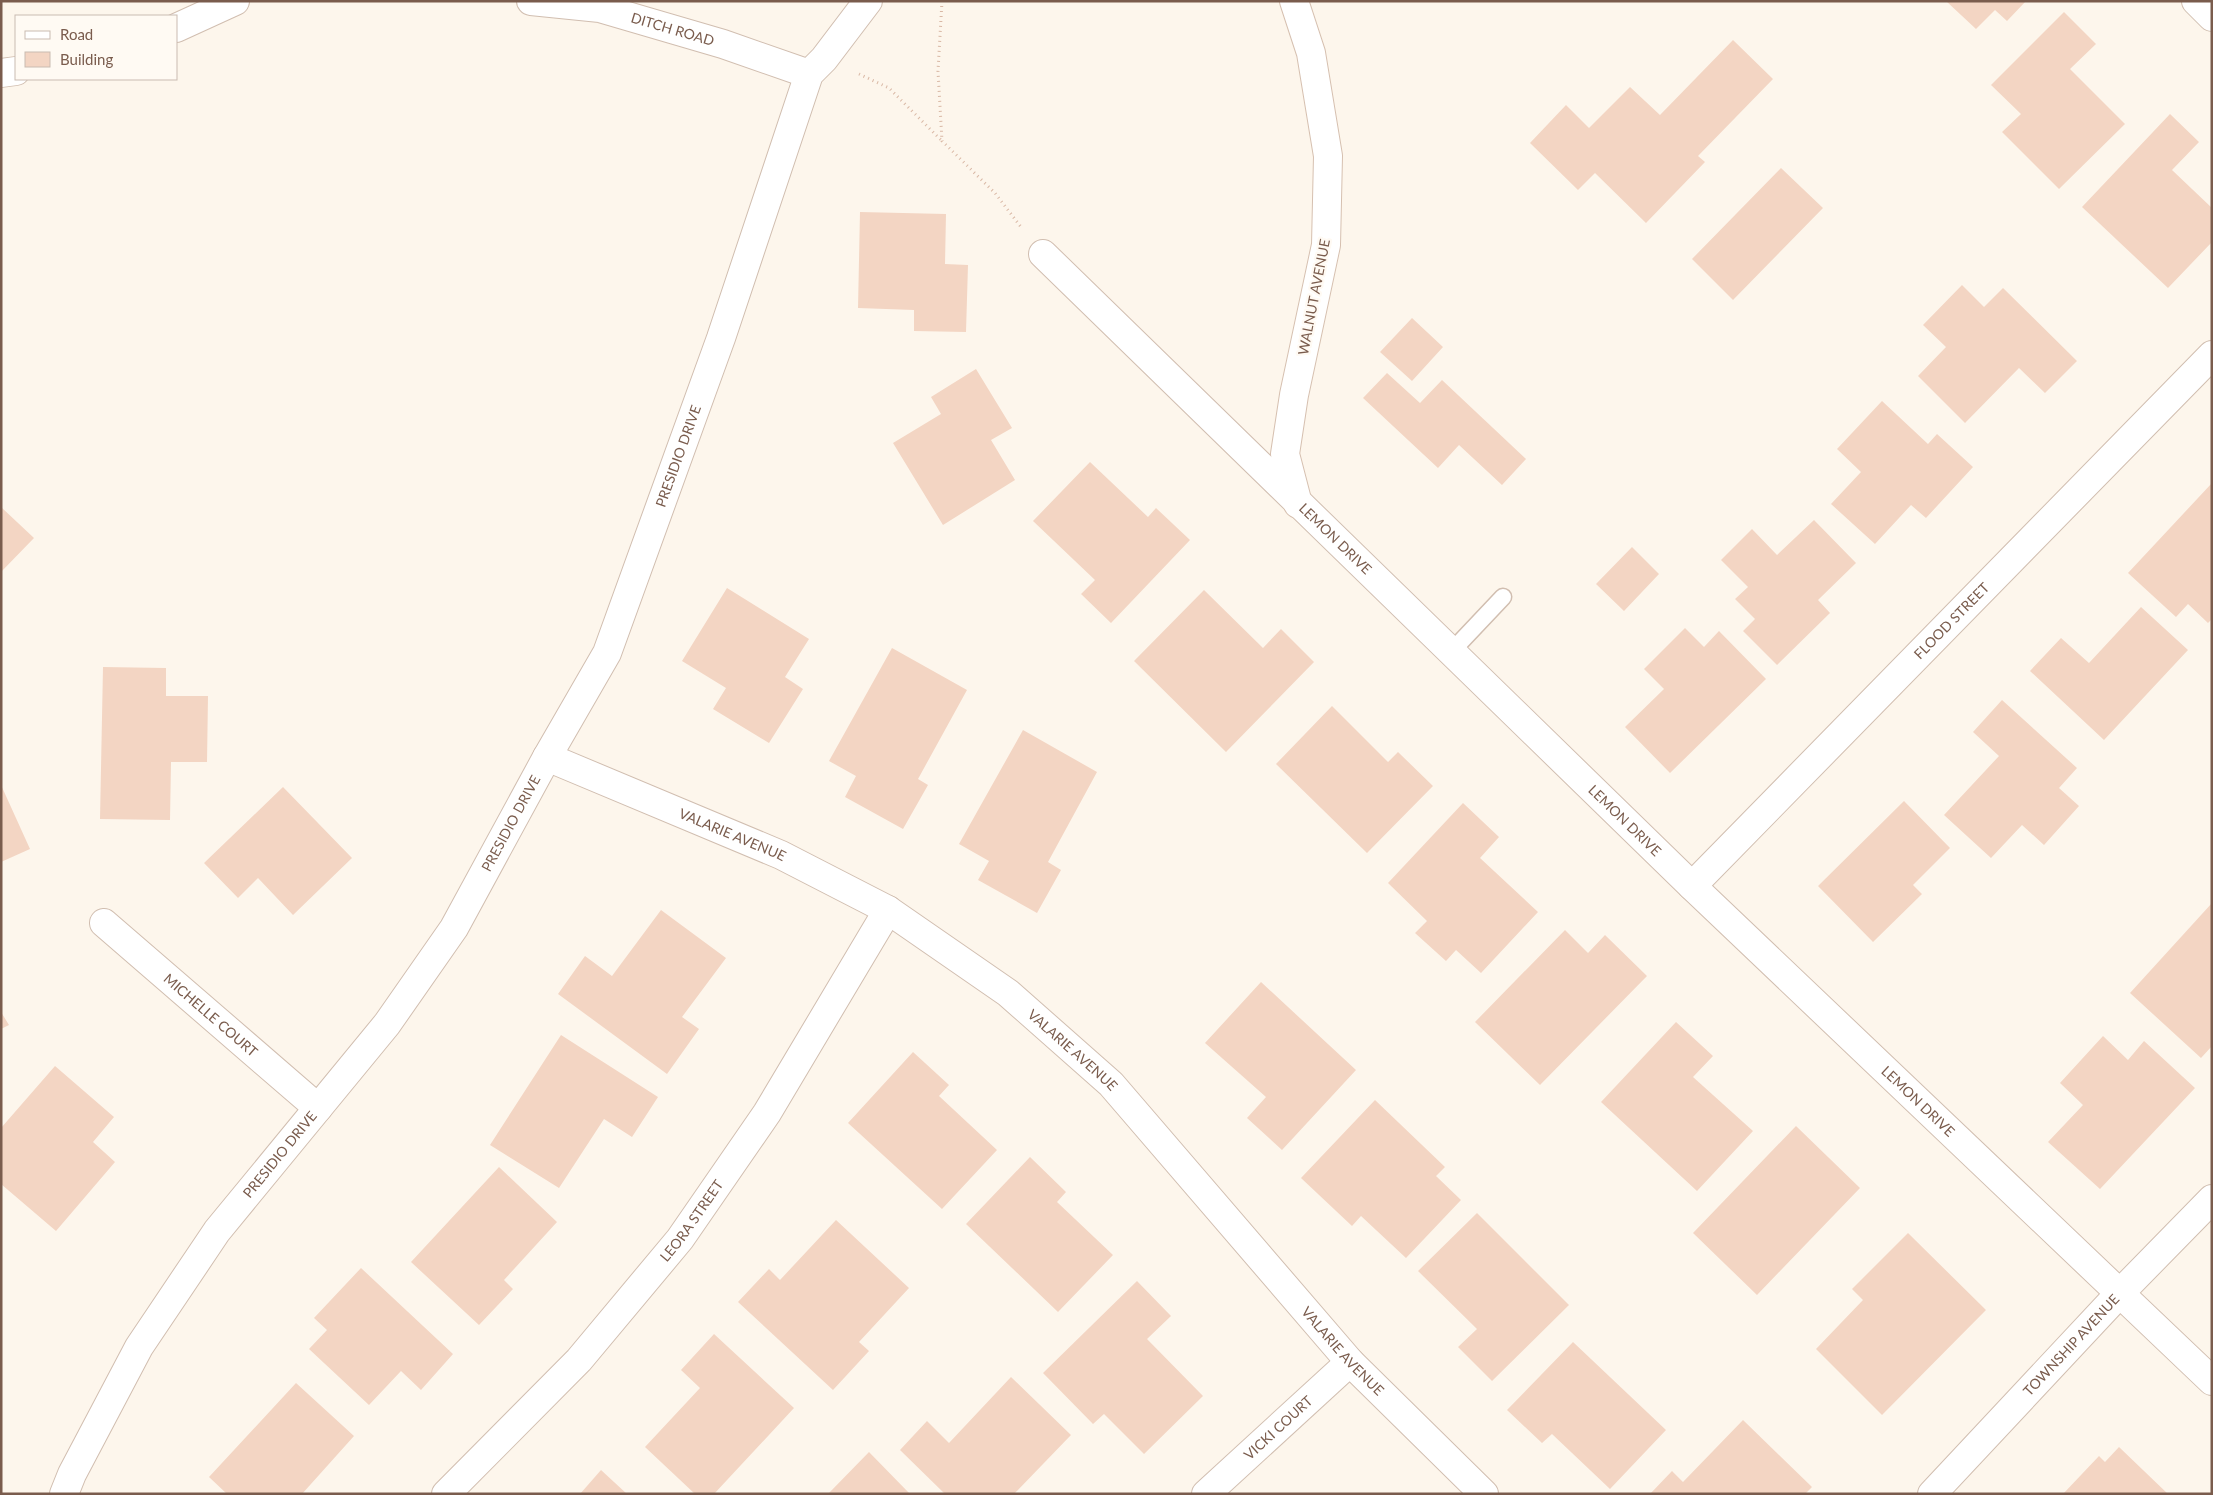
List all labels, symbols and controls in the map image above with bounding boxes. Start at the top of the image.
street label: DITCH ROAD [629,9,716,49]
legend [15,15,178,80]
text: Road [60,25,93,43]
text: Building [60,50,113,68]
street label: WALNUT AVENUE [1294,237,1333,356]
street label: PRESIDIO DRIVE [652,403,704,509]
street label: LEMON DRIVE [1296,499,1376,577]
street label: FLOOD STREET [1910,578,1993,662]
street label: PRESIDIO DRIVE [477,772,544,874]
street label: LEMON DRIVE [1585,781,1665,859]
street label: VALARIE AVENUE [677,804,789,864]
street label: MICHELLE COURT [161,970,262,1061]
street label: VALARIE AVENUE [1024,1005,1122,1094]
street label: LEMON DRIVE [1878,1062,1959,1140]
street label: PRESIDIO DRIVE [239,1107,320,1201]
street label: LEORA STREET [656,1176,727,1265]
street label: TOWNSHIP AVENUE [2019,1290,2123,1399]
street label: VALARIE AVENUE [1298,1303,1388,1399]
street label: VICKI COURT [1240,1391,1316,1463]

